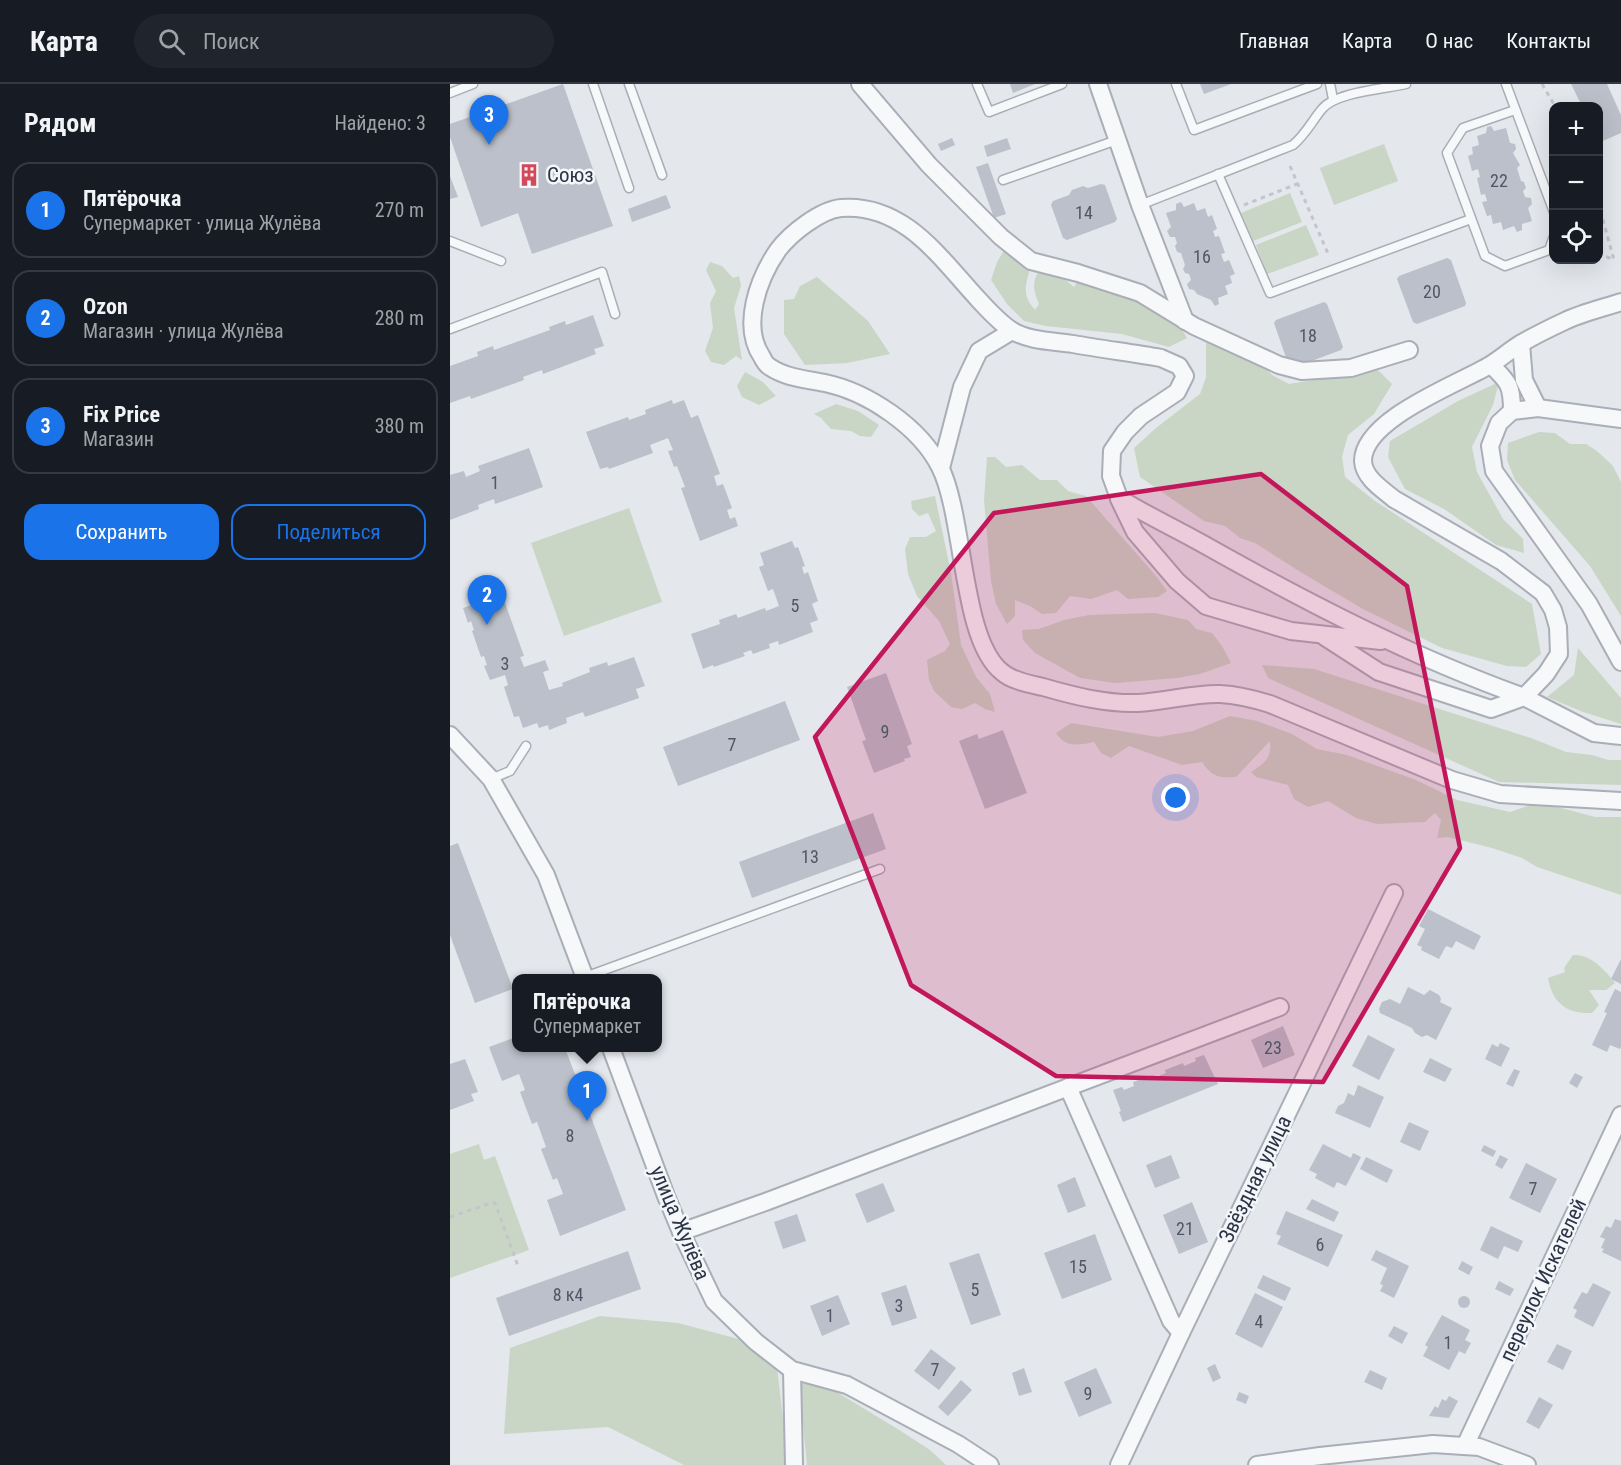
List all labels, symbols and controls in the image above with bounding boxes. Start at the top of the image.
search box [134,14,554,68]
text: Карта [30,25,98,58]
icon: search [155,25,188,58]
text: Поиск [203,29,260,54]
text: Главная [1239,29,1309,53]
text: Карта [1342,29,1392,53]
text: О нас [1425,29,1473,53]
text: Контакты [1506,29,1591,53]
pin: 3 [470,95,508,145]
map controls [1549,102,1603,264]
button: + [1549,102,1603,156]
text: Рядом [24,108,96,138]
text: Найдено: 3 [334,111,426,135]
button: − [1549,156,1603,210]
building icon: Союз [516,162,542,188]
place label: Союз [547,163,594,187]
house number: 22 [1490,170,1508,191]
text: Пятёрочка [83,186,181,211]
text: 1 [40,198,51,222]
text: 270 m [375,198,424,222]
house number: 14 [1075,202,1093,223]
button: locate [1549,210,1603,264]
text: Супермаркет · улица Жулёва [83,211,321,235]
house number: 16 [1193,246,1211,267]
house number: 20 [1423,281,1441,302]
text: Ozon [83,294,128,319]
text: 2 [40,306,51,330]
text: 280 m [375,306,424,330]
text: Магазин · улица Жулёва [83,319,284,343]
house number: 18 [1299,325,1317,346]
text: Fix Price [83,402,160,427]
text: 3 [40,414,51,438]
text: 380 m [375,414,424,438]
text: Магазин [83,427,154,451]
house number: 1 [491,472,499,493]
button: Сохранить [24,504,219,560]
button: Поделиться [231,504,426,560]
pin: 2 [468,576,507,625]
house number: 5 [791,595,800,616]
house number: 3 [501,653,509,674]
house number: 9 [881,721,889,742]
house number: 7 [728,734,737,755]
your location [1161,783,1190,812]
house number: 13 [801,846,819,867]
popup [512,974,662,1052]
text: Пятёрочка [533,989,631,1014]
text: Супермаркет [533,1014,641,1038]
house number: 23 [1264,1037,1282,1058]
pin: 1 [568,1072,606,1121]
street label: Звёздная улица [1214,1112,1296,1246]
house number: 8 [566,1125,574,1146]
street label: улица Жулёва [645,1162,715,1284]
house number: 7 [1529,1178,1538,1199]
street label: переулок Искателей [1495,1195,1591,1365]
house number: 21 [1176,1218,1194,1239]
house number: 6 [1316,1234,1324,1255]
house number: 15 [1069,1256,1087,1277]
house number: 5 [971,1279,980,1300]
house number: 8 к4 [553,1284,583,1305]
house number: 3 [895,1295,903,1316]
house number: 1 [826,1305,834,1326]
house number: 4 [1255,1311,1264,1332]
house number: 1 [1444,1332,1452,1353]
house number: 7 [931,1359,940,1380]
house number: 9 [1084,1383,1092,1404]

